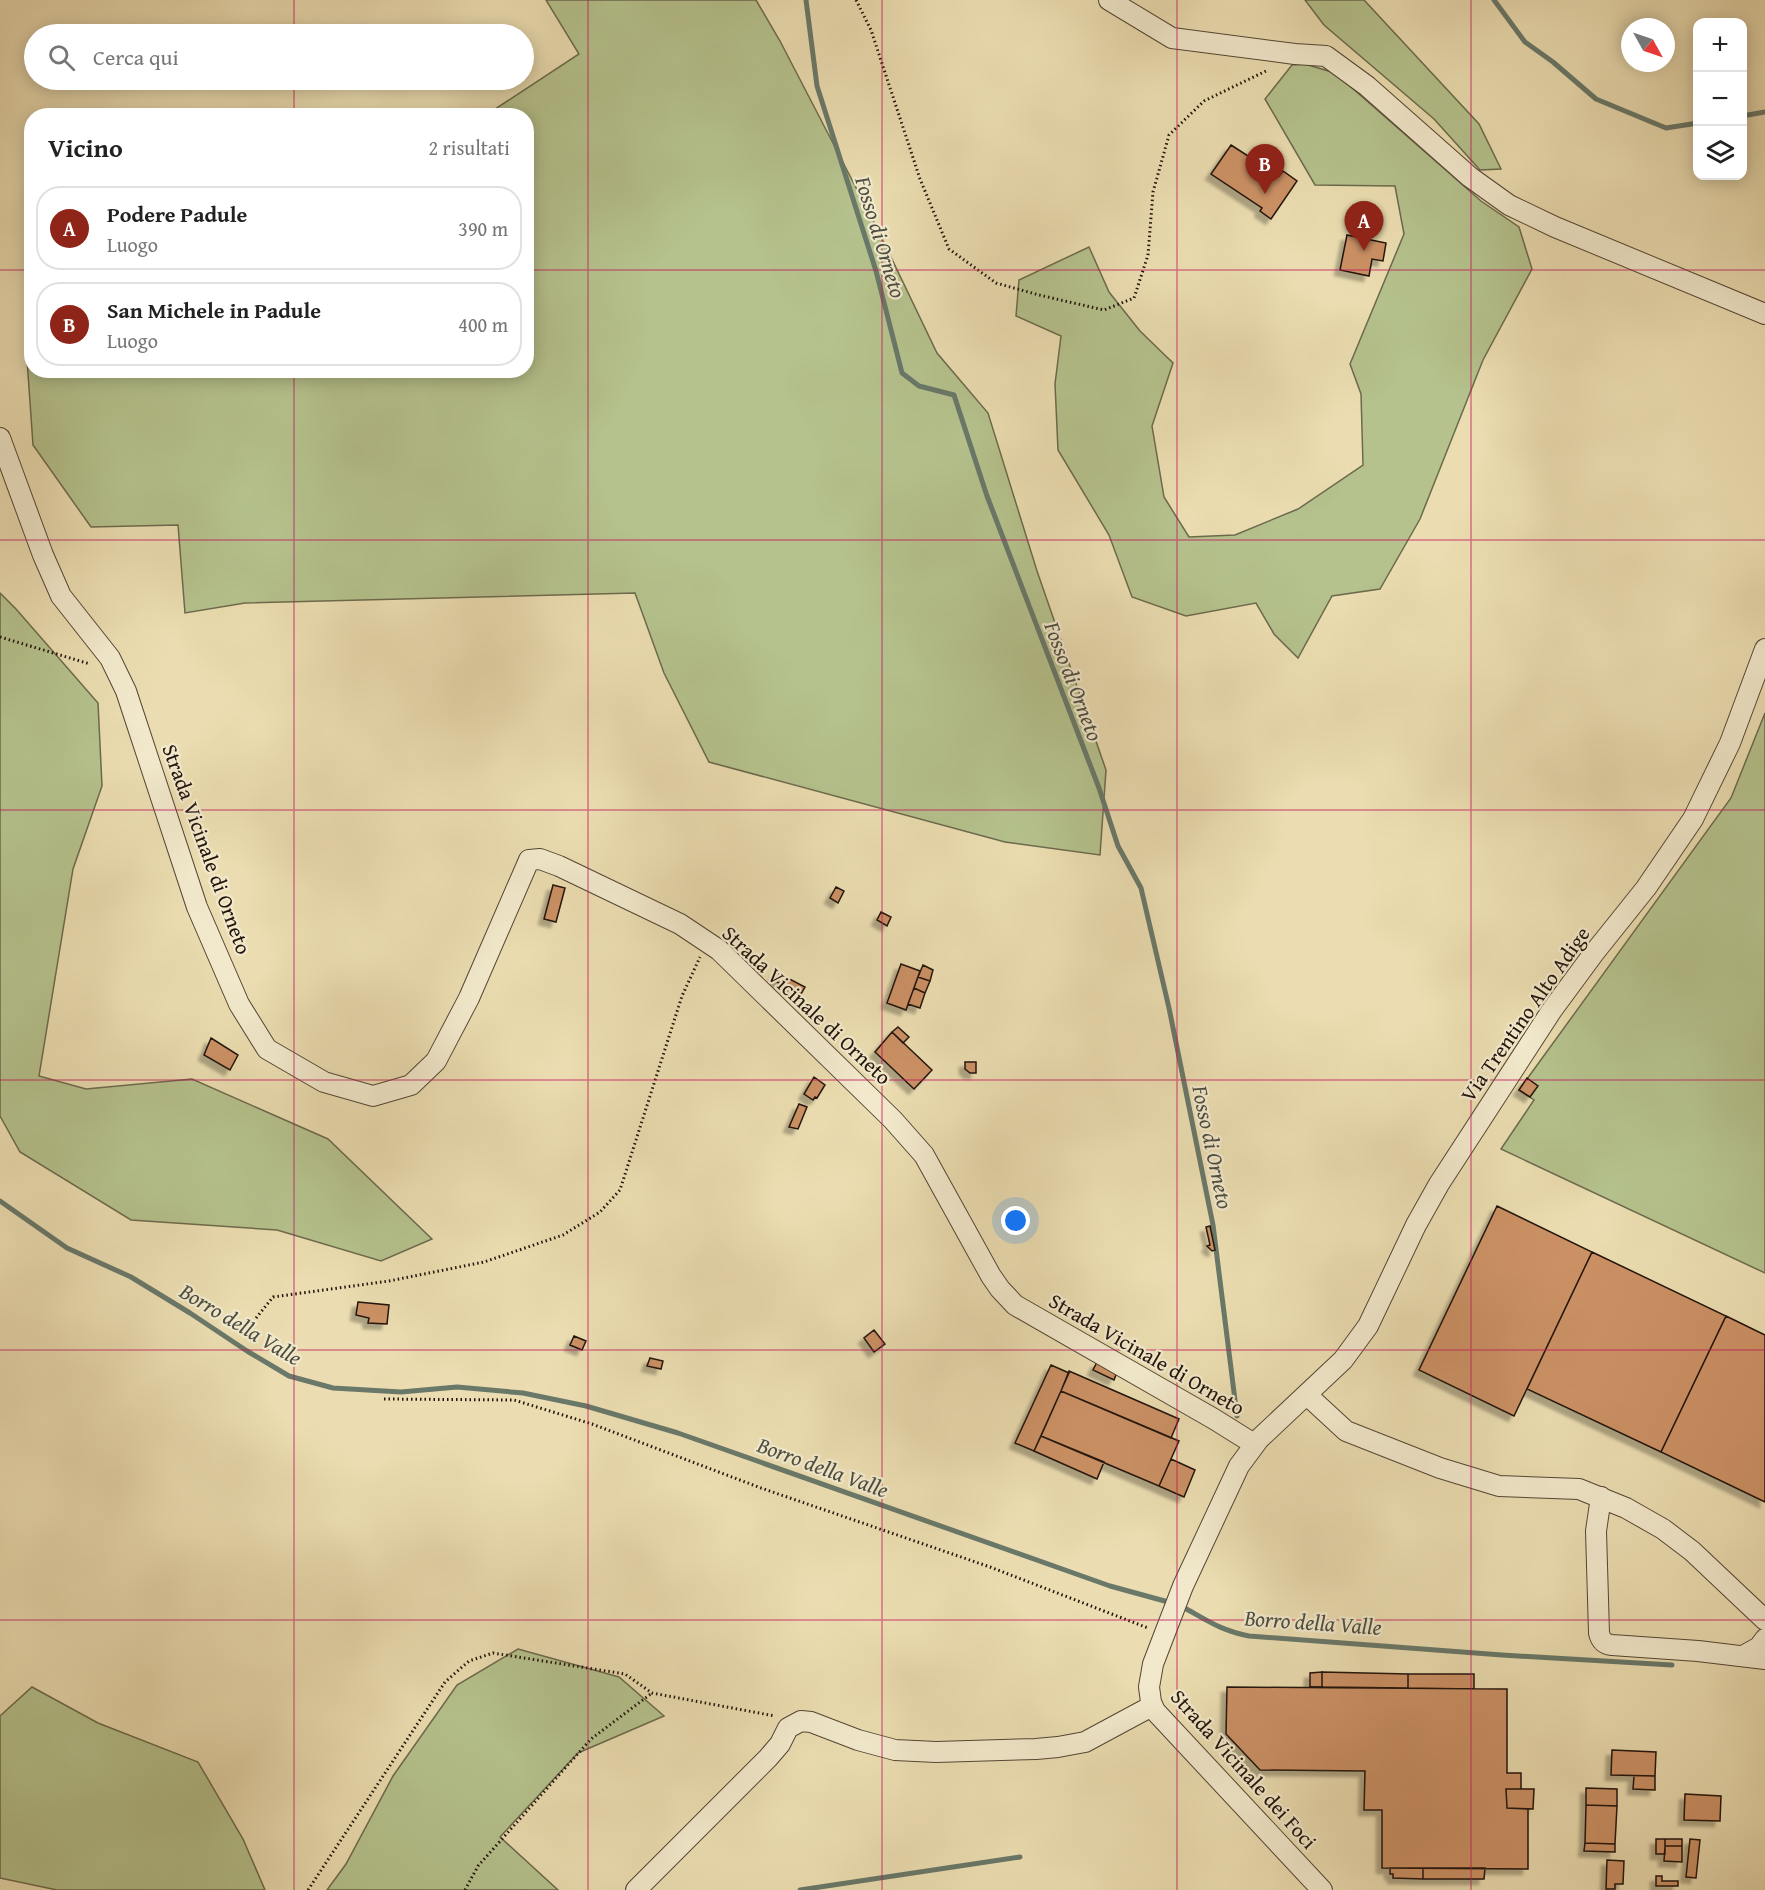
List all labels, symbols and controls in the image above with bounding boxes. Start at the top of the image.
north arrow [1621,18,1675,72]
map controls [1693,18,1747,180]
button: + [1693,18,1747,72]
search box [24,24,534,90]
icon: search [45,41,78,74]
text: Cerca qui [93,41,179,73]
button: − [1693,72,1747,126]
button: layers [1693,126,1747,180]
text: Vicino [48,128,123,167]
text: 2 risultati [429,133,510,162]
pin: B [1246,144,1284,194]
water label: Fosso di Orneto [847,171,915,302]
text: Podere Padule [107,198,247,230]
pin: A [1344,202,1384,251]
text: A [63,214,76,243]
text: 390 m [458,214,508,243]
text: Luogo [107,230,158,259]
text: San Michele in Padule [107,294,321,326]
text: B [63,310,76,339]
text: 400 m [458,310,508,339]
text: Luogo [107,326,158,355]
water label: Fosso di Orneto [1036,616,1111,745]
street label: Strada Vicinale di Orneto [155,740,259,958]
street label: Strada Vicinale di Orneto [715,918,899,1092]
street label: Via Trentino Alto Adige [1453,920,1597,1108]
water label: Fosso di Orneto [1184,1081,1242,1212]
your location [1001,1206,1030,1235]
water label: Borro della Valle [173,1274,308,1373]
street label: Strada Vicinale di Orneto [1043,1285,1251,1423]
water label: Borro della Valle [752,1428,893,1506]
water label: Borro della Valle [1242,1601,1383,1643]
street label: Strada Vicinale dei Foci [1164,1682,1324,1856]

